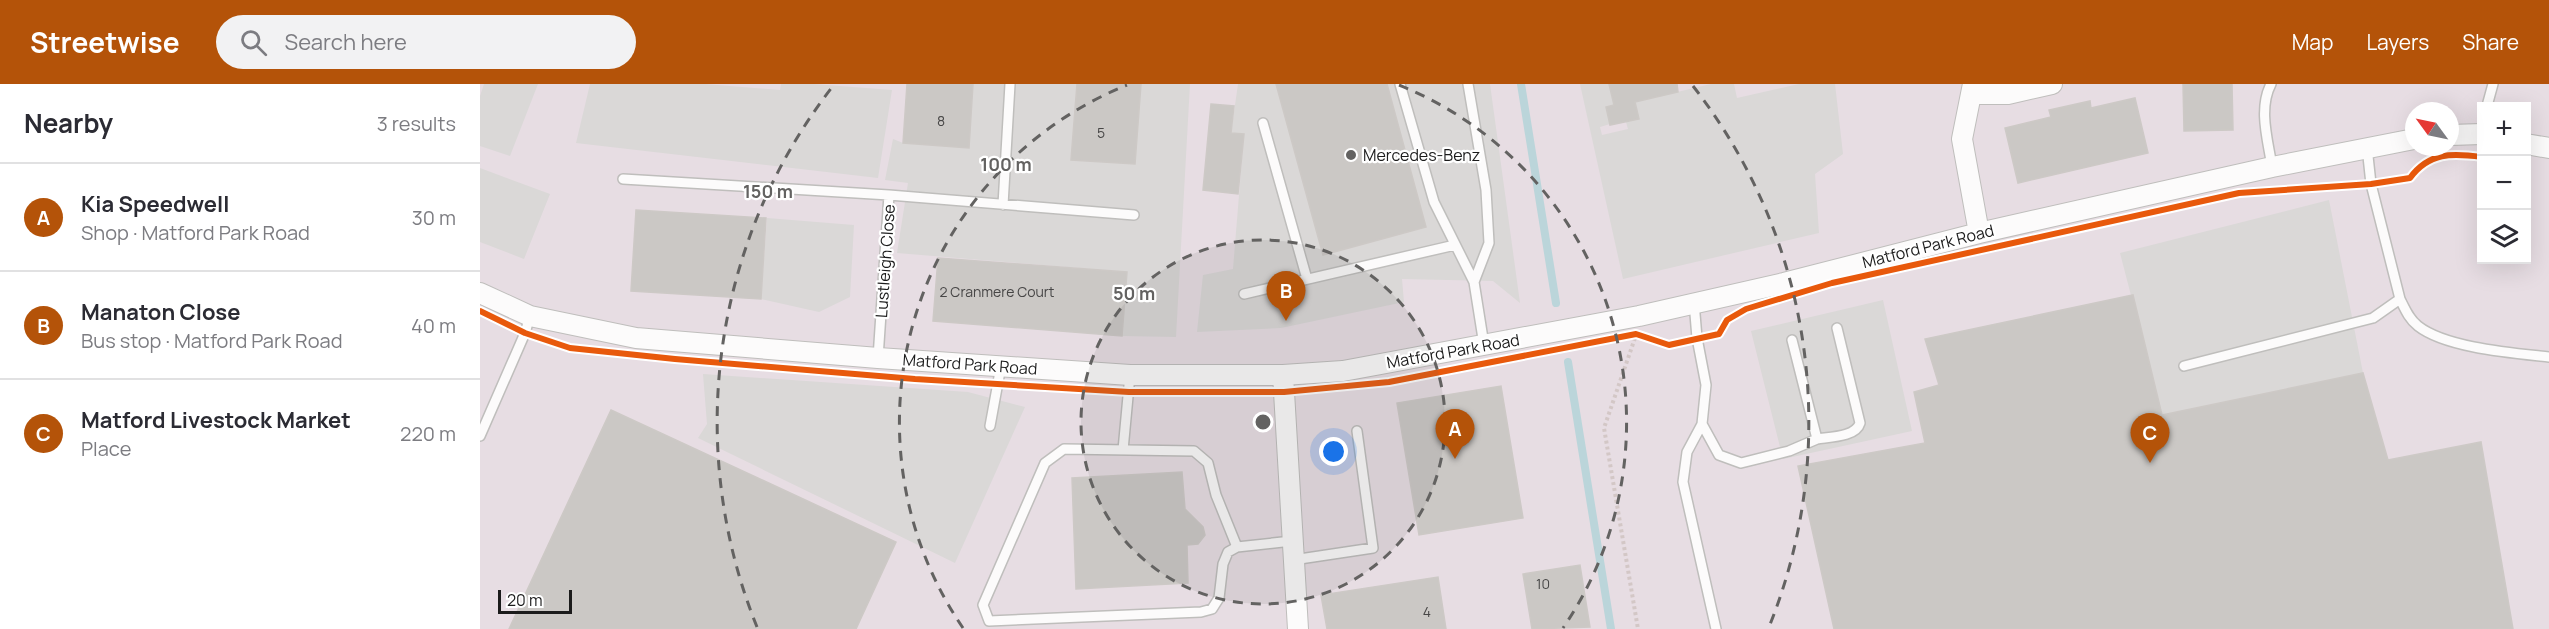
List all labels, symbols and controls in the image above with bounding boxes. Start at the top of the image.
search box [216,15,636,69]
text: Streetwise [30,23,180,61]
icon: search [237,26,270,59]
text: Search here [285,27,407,57]
text: Map [2292,28,2333,56]
text: Layers [2366,28,2429,56]
text: Share [2462,28,2519,56]
north arrow [2405,102,2459,156]
map controls [2477,102,2531,264]
button: + [2477,102,2531,156]
text: Nearby [24,105,113,141]
text: 3 results [377,110,456,137]
house number: 8 [937,111,945,130]
house number: 5 [1097,123,1105,142]
place label: Mercedes-Benz [1363,144,1480,166]
marker: Mercedes-Benz [1344,148,1358,162]
text: 100 m [980,152,1032,176]
button: − [2477,156,2531,210]
text: 150 m [743,179,793,203]
text: Kia Speedwell [81,189,229,219]
street label: Lustleigh Close [870,203,900,319]
text: A [37,204,50,231]
text: 30 m [412,204,456,231]
button: layers [2477,210,2531,264]
text: Shop · Matford Park Road [81,219,310,246]
street label: Matford Park Road [1860,219,1996,273]
pin: B [1266,272,1306,321]
text: 50 m [1113,281,1155,305]
house number: 2 Cranmere Court [940,282,1055,301]
text: Manaton Close [81,297,241,327]
text: B [37,312,50,339]
text: 40 m [411,312,456,339]
text: Bus stop · Matford Park Road [81,327,343,354]
street label: Matford Park Road [1385,328,1521,374]
street label: Matford Park Road [902,348,1038,380]
text: Matford Livestock Market [81,405,351,435]
pin: A [1436,410,1474,459]
centre of rings [1253,412,1273,432]
pin: C [2130,414,2170,463]
text: C [36,420,51,447]
text: 220 m [400,420,456,447]
text: Place [81,435,131,462]
your location [1319,437,1348,466]
house number: 10 [1536,574,1550,593]
scale bar [498,587,572,614]
text: 20 m [507,589,543,611]
house number: 4 [1423,602,1431,621]

